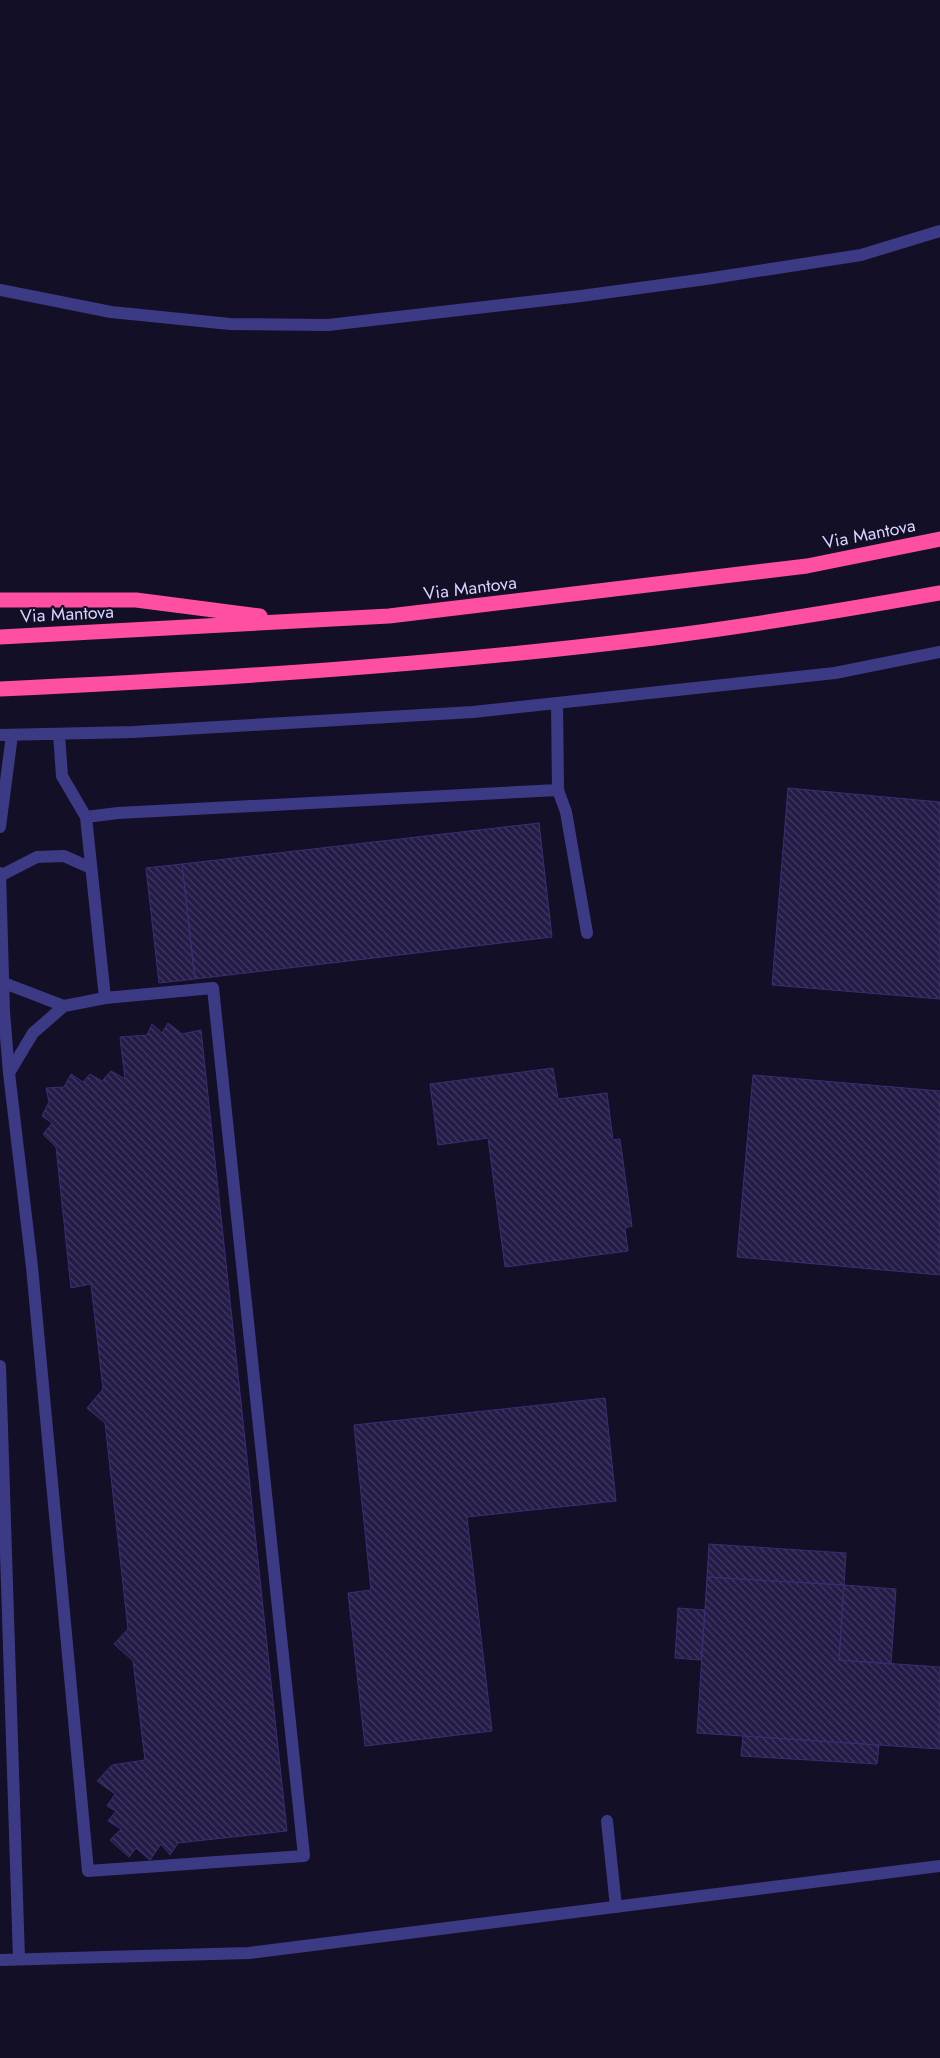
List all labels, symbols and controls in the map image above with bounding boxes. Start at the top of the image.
street label: Via Mantova [820,512,918,556]
street label: Via Mantova [422,569,518,607]
street label: Via Mantova [20,599,114,629]

